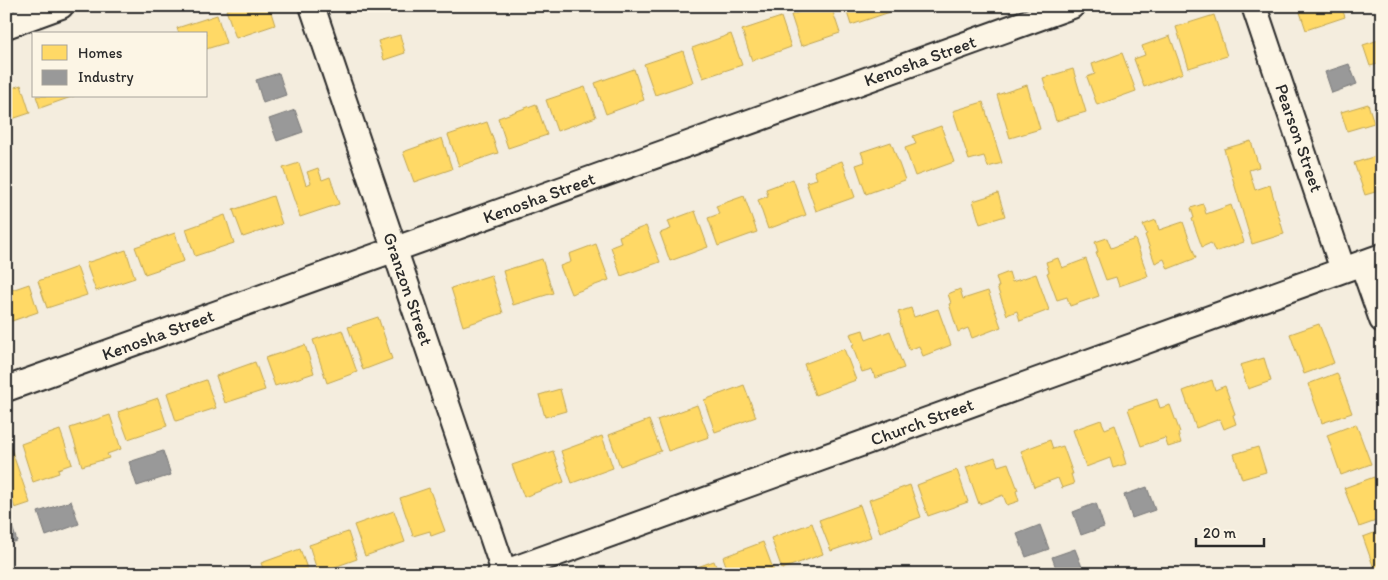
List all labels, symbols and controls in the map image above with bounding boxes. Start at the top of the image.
street label: Kenosha Street [861,30,979,91]
legend [32,32,208,98]
text: Homes [78,44,123,62]
text: Industry [78,68,134,86]
street label: Pearson Street [1270,81,1328,195]
street label: Kenosha Street [480,167,598,228]
street label: Granzon Street [378,230,438,349]
street label: Kenosha Street [99,304,217,365]
street label: Church Street [867,393,977,451]
scale bar [1196,515,1263,547]
text: 20 m [1203,524,1237,542]

